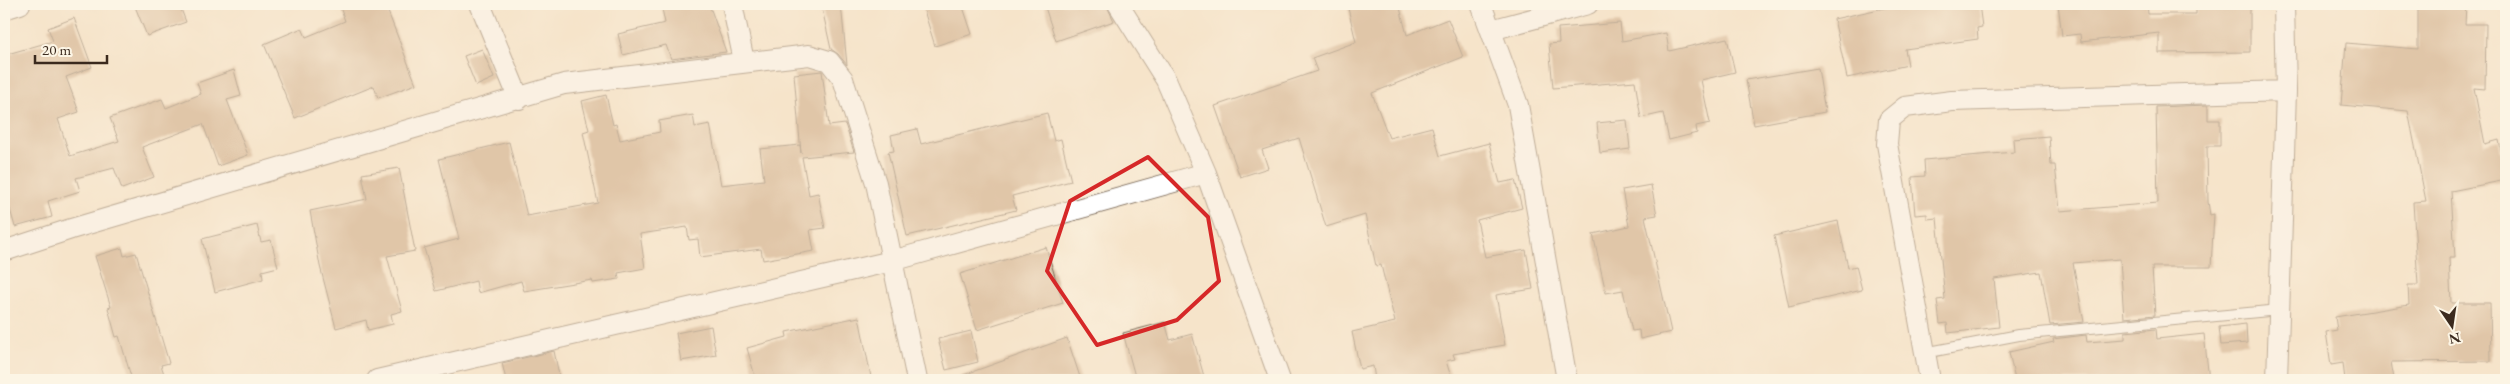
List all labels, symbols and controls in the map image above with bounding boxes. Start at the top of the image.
scale bar [35,32,108,64]
text: 20 m [42,40,71,59]
north arrow [2428,302,2478,352]
text: N [2447,329,2462,349]

